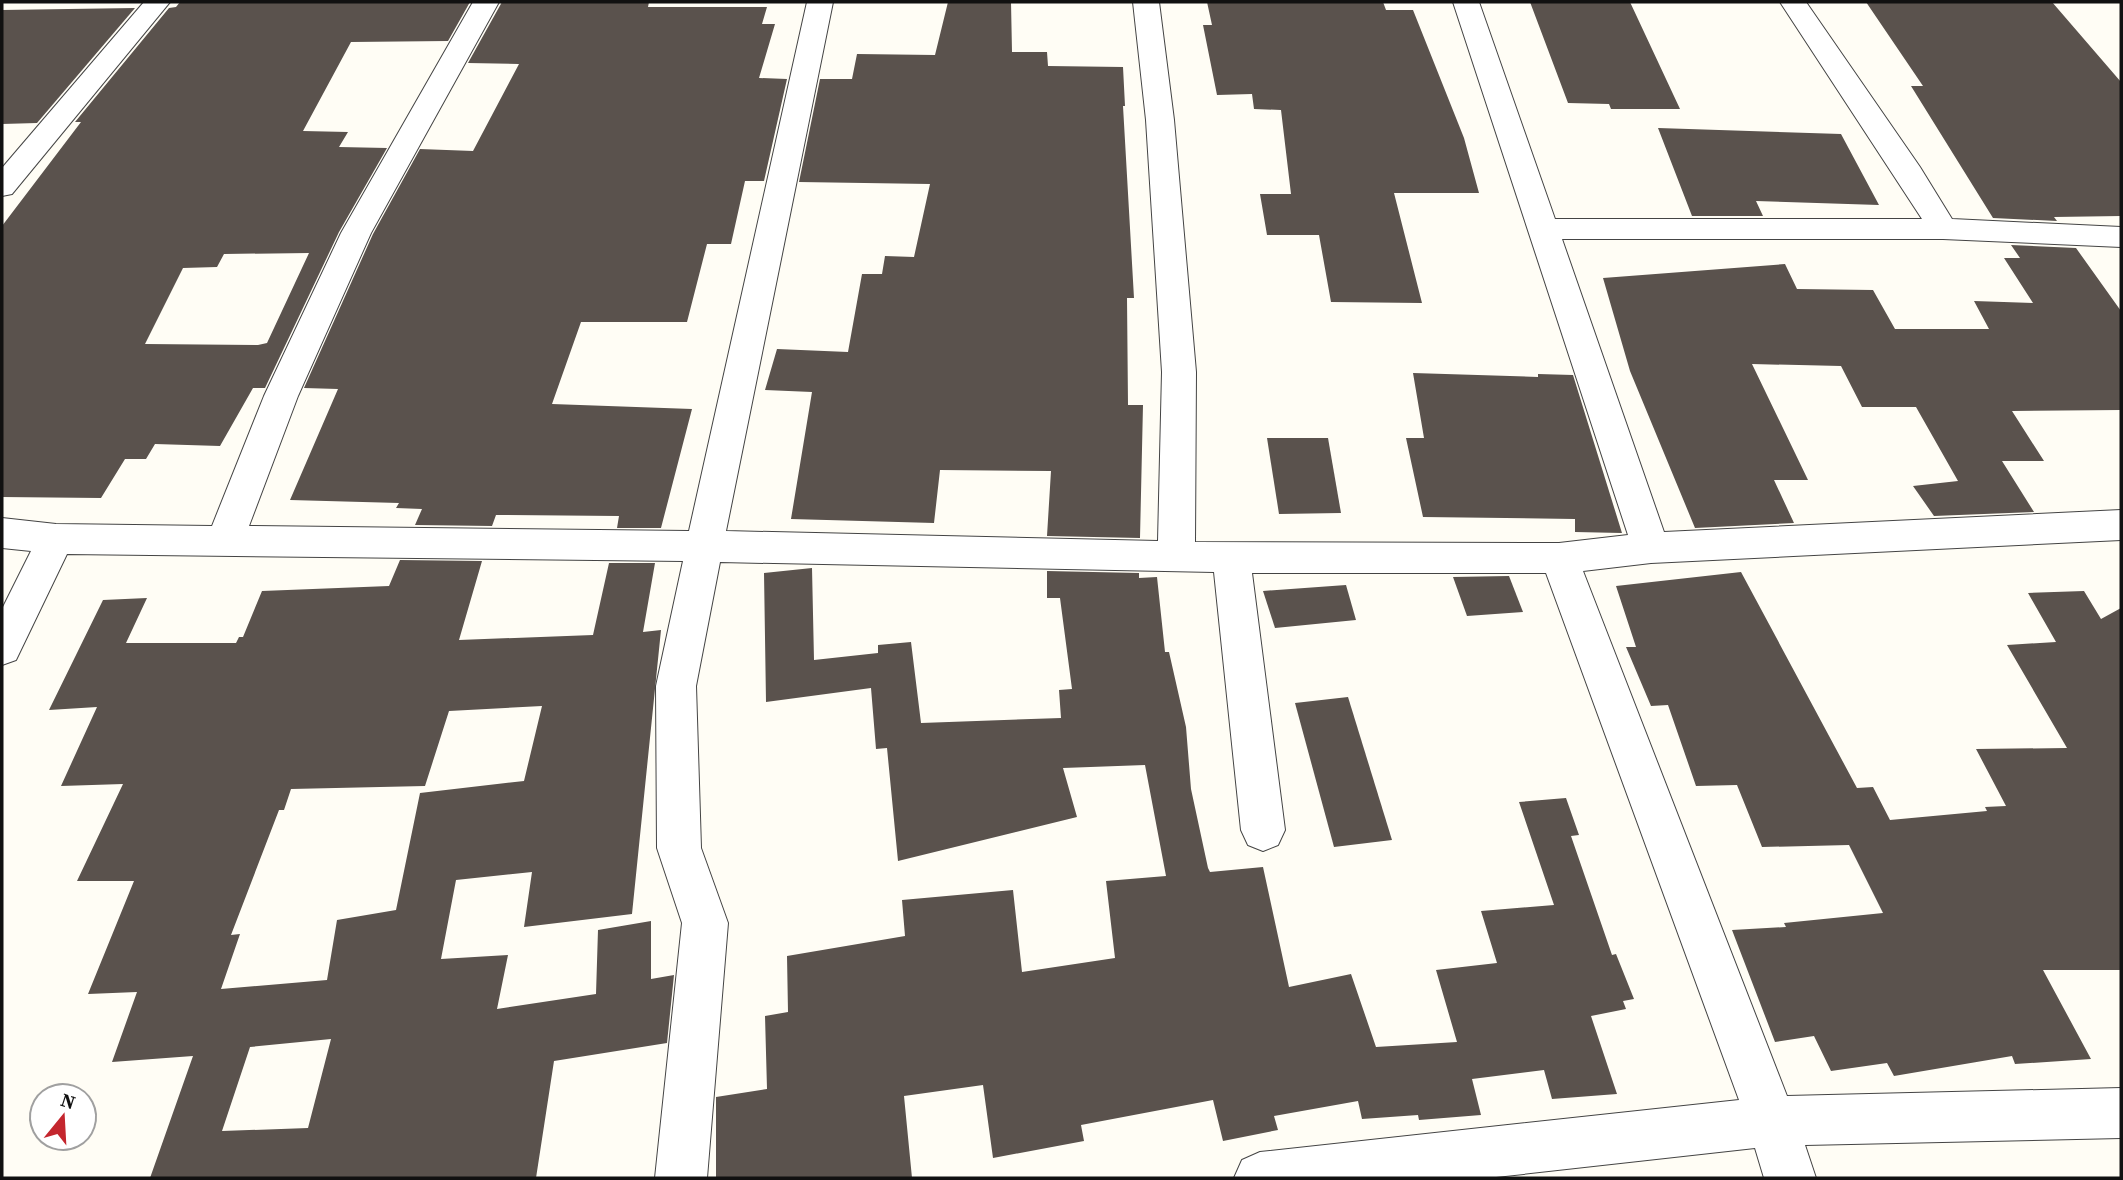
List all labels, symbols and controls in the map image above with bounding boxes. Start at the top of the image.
north arrow [28,1082,98,1152]
text: N [58,1086,79,1115]

